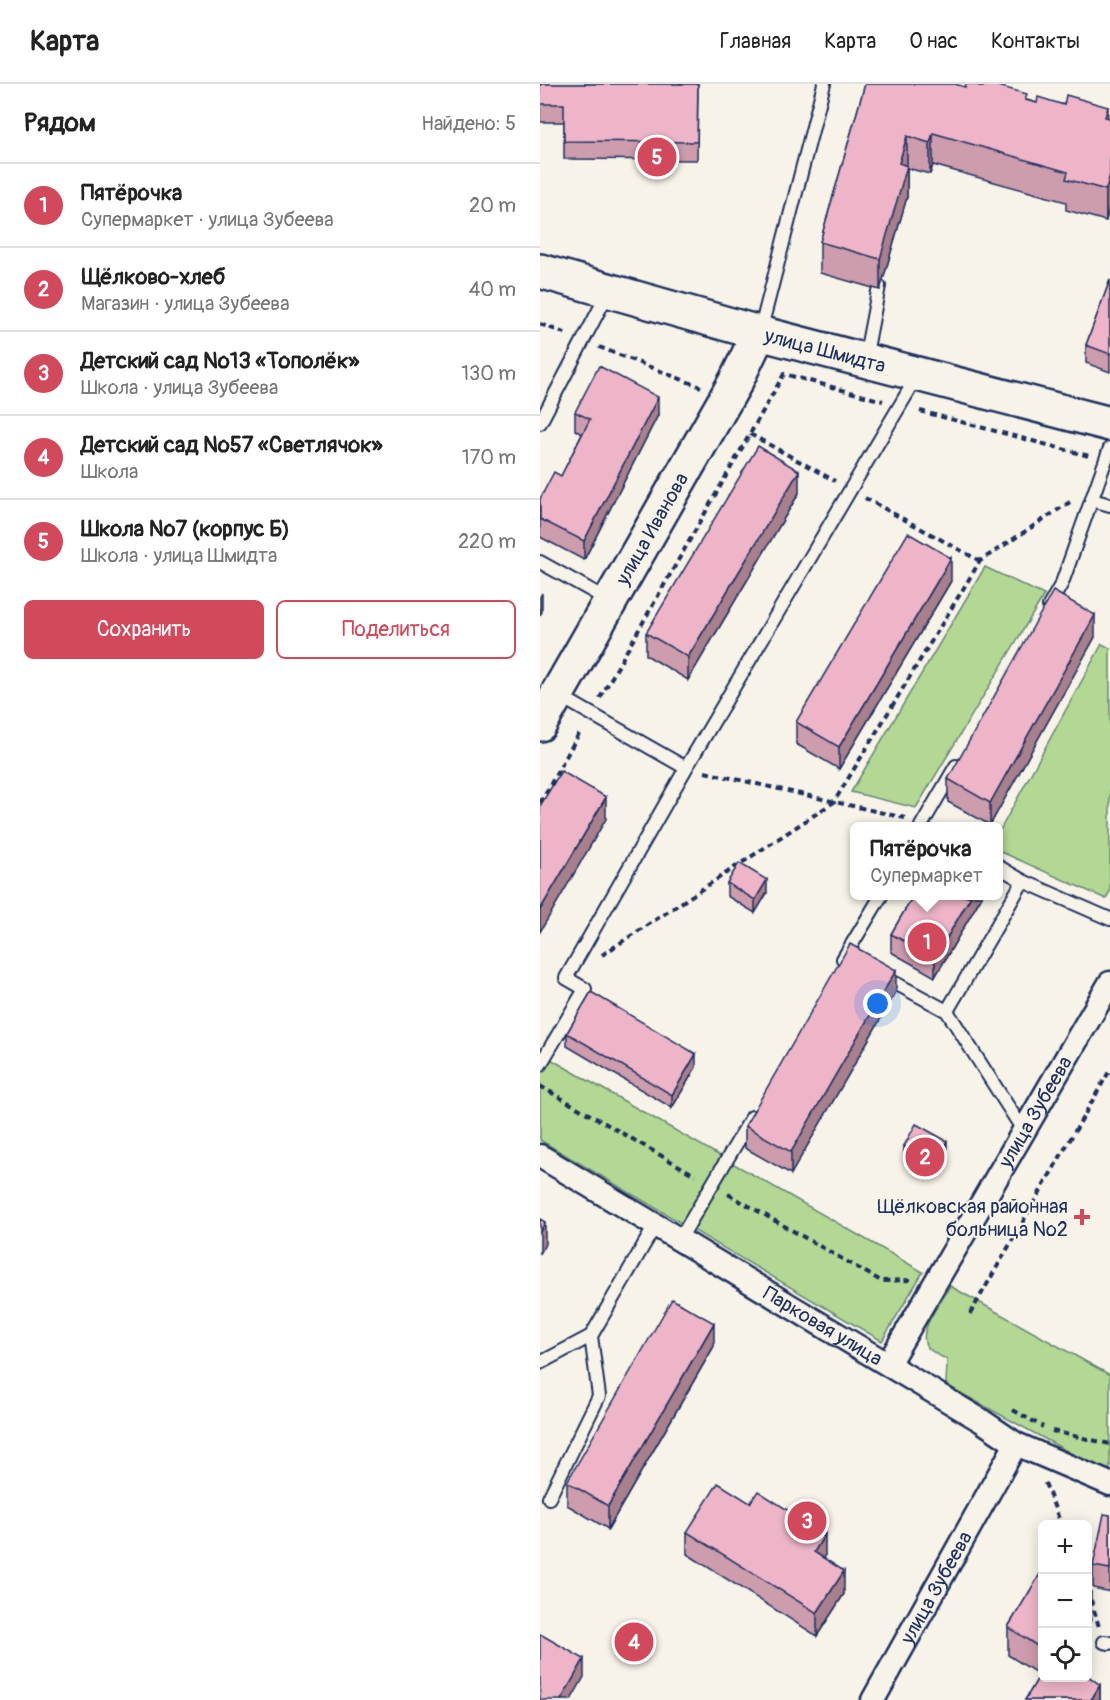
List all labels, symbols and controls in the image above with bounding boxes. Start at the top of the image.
text: Карта [30,24,99,59]
text: Главная [720,28,791,55]
text: Карта [824,28,876,55]
text: О нас [909,28,958,55]
text: Контакты [991,28,1080,55]
text: Рядом [24,107,96,139]
text: Найдено: 5 [421,111,516,136]
pin: 5 [638,134,676,180]
text: Пятёрочка [81,179,182,207]
text: 1 [40,193,47,218]
text: 20 m [469,193,516,218]
text: Супермаркет · улица Зубеева [81,207,334,232]
text: Щёлково-хлеб [81,263,225,291]
text: 2 [38,277,49,302]
text: 40 m [469,277,516,302]
text: Магазин · улица Зубеева [81,291,290,316]
street label: улица Шмидта [761,322,888,378]
text: Детский сад №13 «Тополёк» [81,347,359,375]
text: 3 [38,361,49,386]
text: 130 m [461,361,516,386]
text: Школа · улица Зубеева [81,375,278,400]
text: Детский сад №57 «Светлячок» [81,431,383,459]
text: 4 [38,445,49,470]
text: 170 m [462,445,516,470]
text: Школа [81,459,138,484]
street label: улица Иванова [609,468,694,590]
text: Школа №7 (корпус Б) [81,515,290,543]
text: 5 [38,529,49,554]
text: 220 m [458,529,516,554]
text: Школа · улица Шмидта [81,543,277,568]
button: Сохранить [24,600,264,659]
button: Поделиться [276,600,516,659]
popup [850,822,1003,900]
text: Пятёрочка [870,835,972,863]
text: Супермаркет [870,863,983,888]
pin: 1 [908,920,946,964]
your location [863,989,892,1018]
street label: улица Зубеева [992,1051,1077,1173]
pin: 2 [906,1134,944,1180]
place label: Щёлковская районная больница №2 [877,1194,1068,1242]
marker: Щёлковская районная больница №2 [1073,1208,1091,1226]
street label: Парковая улица [759,1280,887,1371]
pin: 3 [788,1498,826,1544]
map controls [1038,1520,1092,1682]
button: + [1038,1520,1092,1574]
street label: улица Зубеева [894,1527,977,1649]
button: − [1038,1574,1092,1628]
pin: 4 [614,1620,653,1664]
button: locate [1038,1628,1092,1682]

